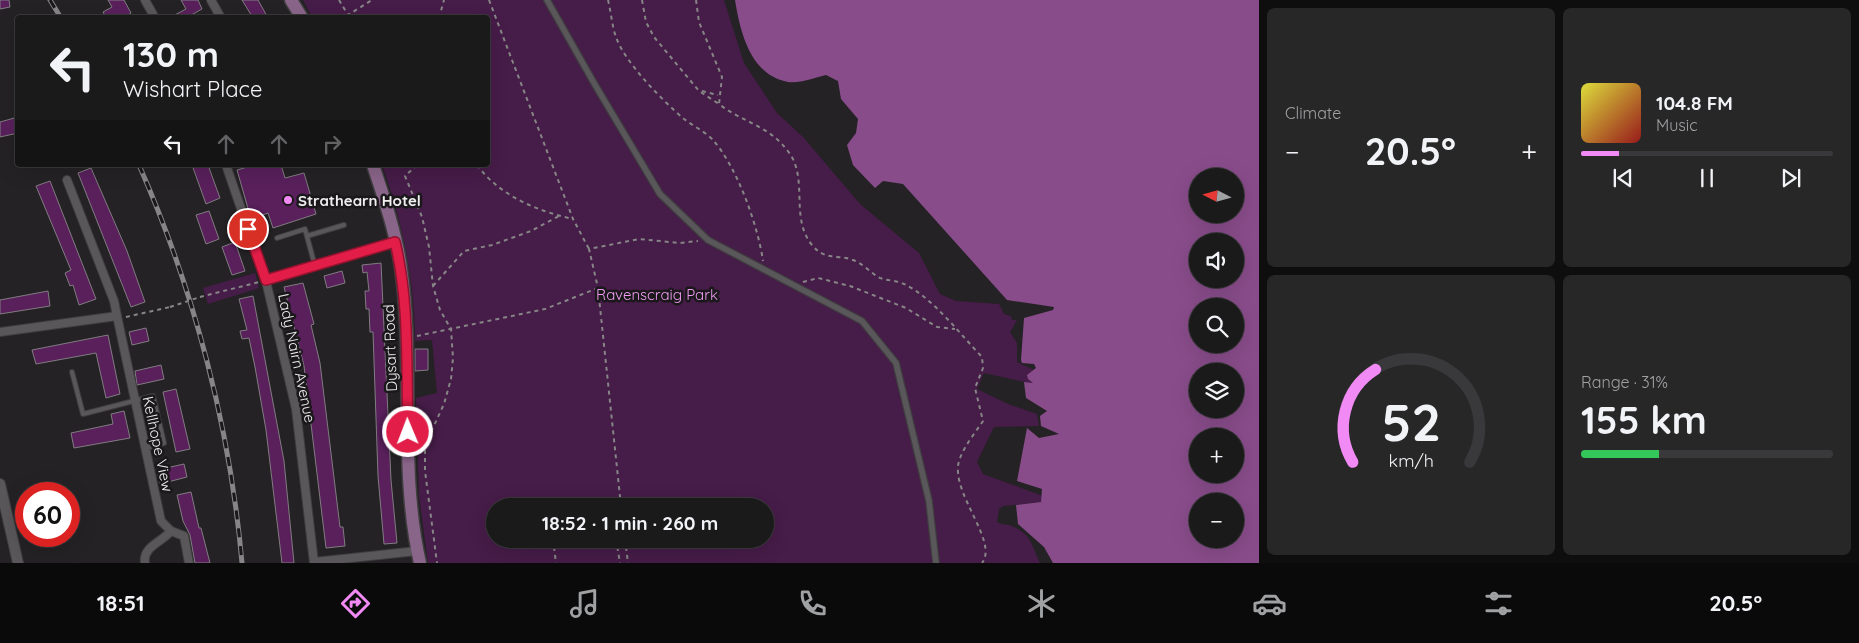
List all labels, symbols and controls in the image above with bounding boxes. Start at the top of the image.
text: 130 m [123,32,219,76]
icon: left [40,35,105,100]
text: Wishart Place [123,75,262,103]
text: 104.8 FM [1656,91,1733,115]
text: Climate [1285,103,1341,123]
text: Music [1656,115,1698,135]
text: 20.5° [1365,127,1456,175]
icon: left [159,130,187,158]
icon: ahead [212,130,240,158]
icon: ahead [265,130,293,158]
icon: right [318,130,346,158]
text: − [1285,134,1300,169]
text: + [1521,134,1537,169]
icon: previous [1609,164,1637,192]
icon: pause [1693,164,1721,192]
icon: next [1777,164,1805,192]
north arrow [1189,168,1244,222]
map controls [1189,168,1244,548]
place label: Strathearn Hotel [298,191,421,210]
marker: Strathearn Hotel [282,194,294,206]
pin [227,208,269,250]
icon: arrive [234,215,262,243]
button: sound [1189,233,1244,288]
park label: Ravenscraig Park [596,285,718,304]
street label: Lady Nairn Avenue [274,292,320,424]
button: search [1189,298,1244,353]
street label: Dysart Road [379,304,401,392]
button: layers [1189,363,1244,418]
text: Range · 31% [1581,372,1668,392]
text: 52 [1381,389,1441,454]
street label: Kellhope View [139,394,177,494]
text: 155 km [1581,396,1707,444]
position arrow [381,405,433,457]
button: + [1189,428,1244,483]
text: km/h [1388,449,1434,471]
speed limit sign: 60 [15,482,80,547]
button: − [1189,493,1244,548]
text: 18:52 · 1 min · 260 m [542,511,718,535]
icon: directions [338,586,373,621]
icon: music [567,586,602,621]
icon: phone [795,586,830,621]
icon: climate [1024,586,1059,621]
icon: car [1252,586,1287,621]
icon: filters [1481,586,1516,621]
text: 18:51 [97,589,145,617]
text: 20.5° [1709,589,1762,617]

